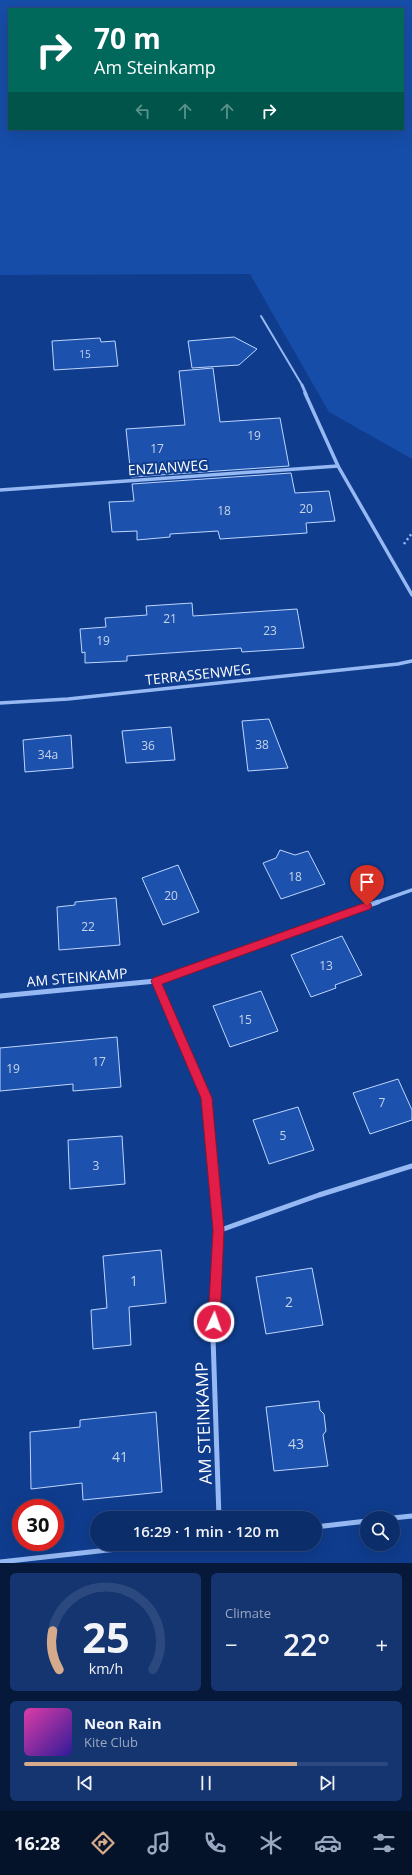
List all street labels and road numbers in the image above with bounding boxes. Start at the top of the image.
street label: ENZIANWEG [127,455,209,479]
street label: TERRASSENWEG [144,659,252,689]
street label: AM STEINKAMP [26,963,128,991]
street label: AM STEINKAMP [189,1361,217,1485]

